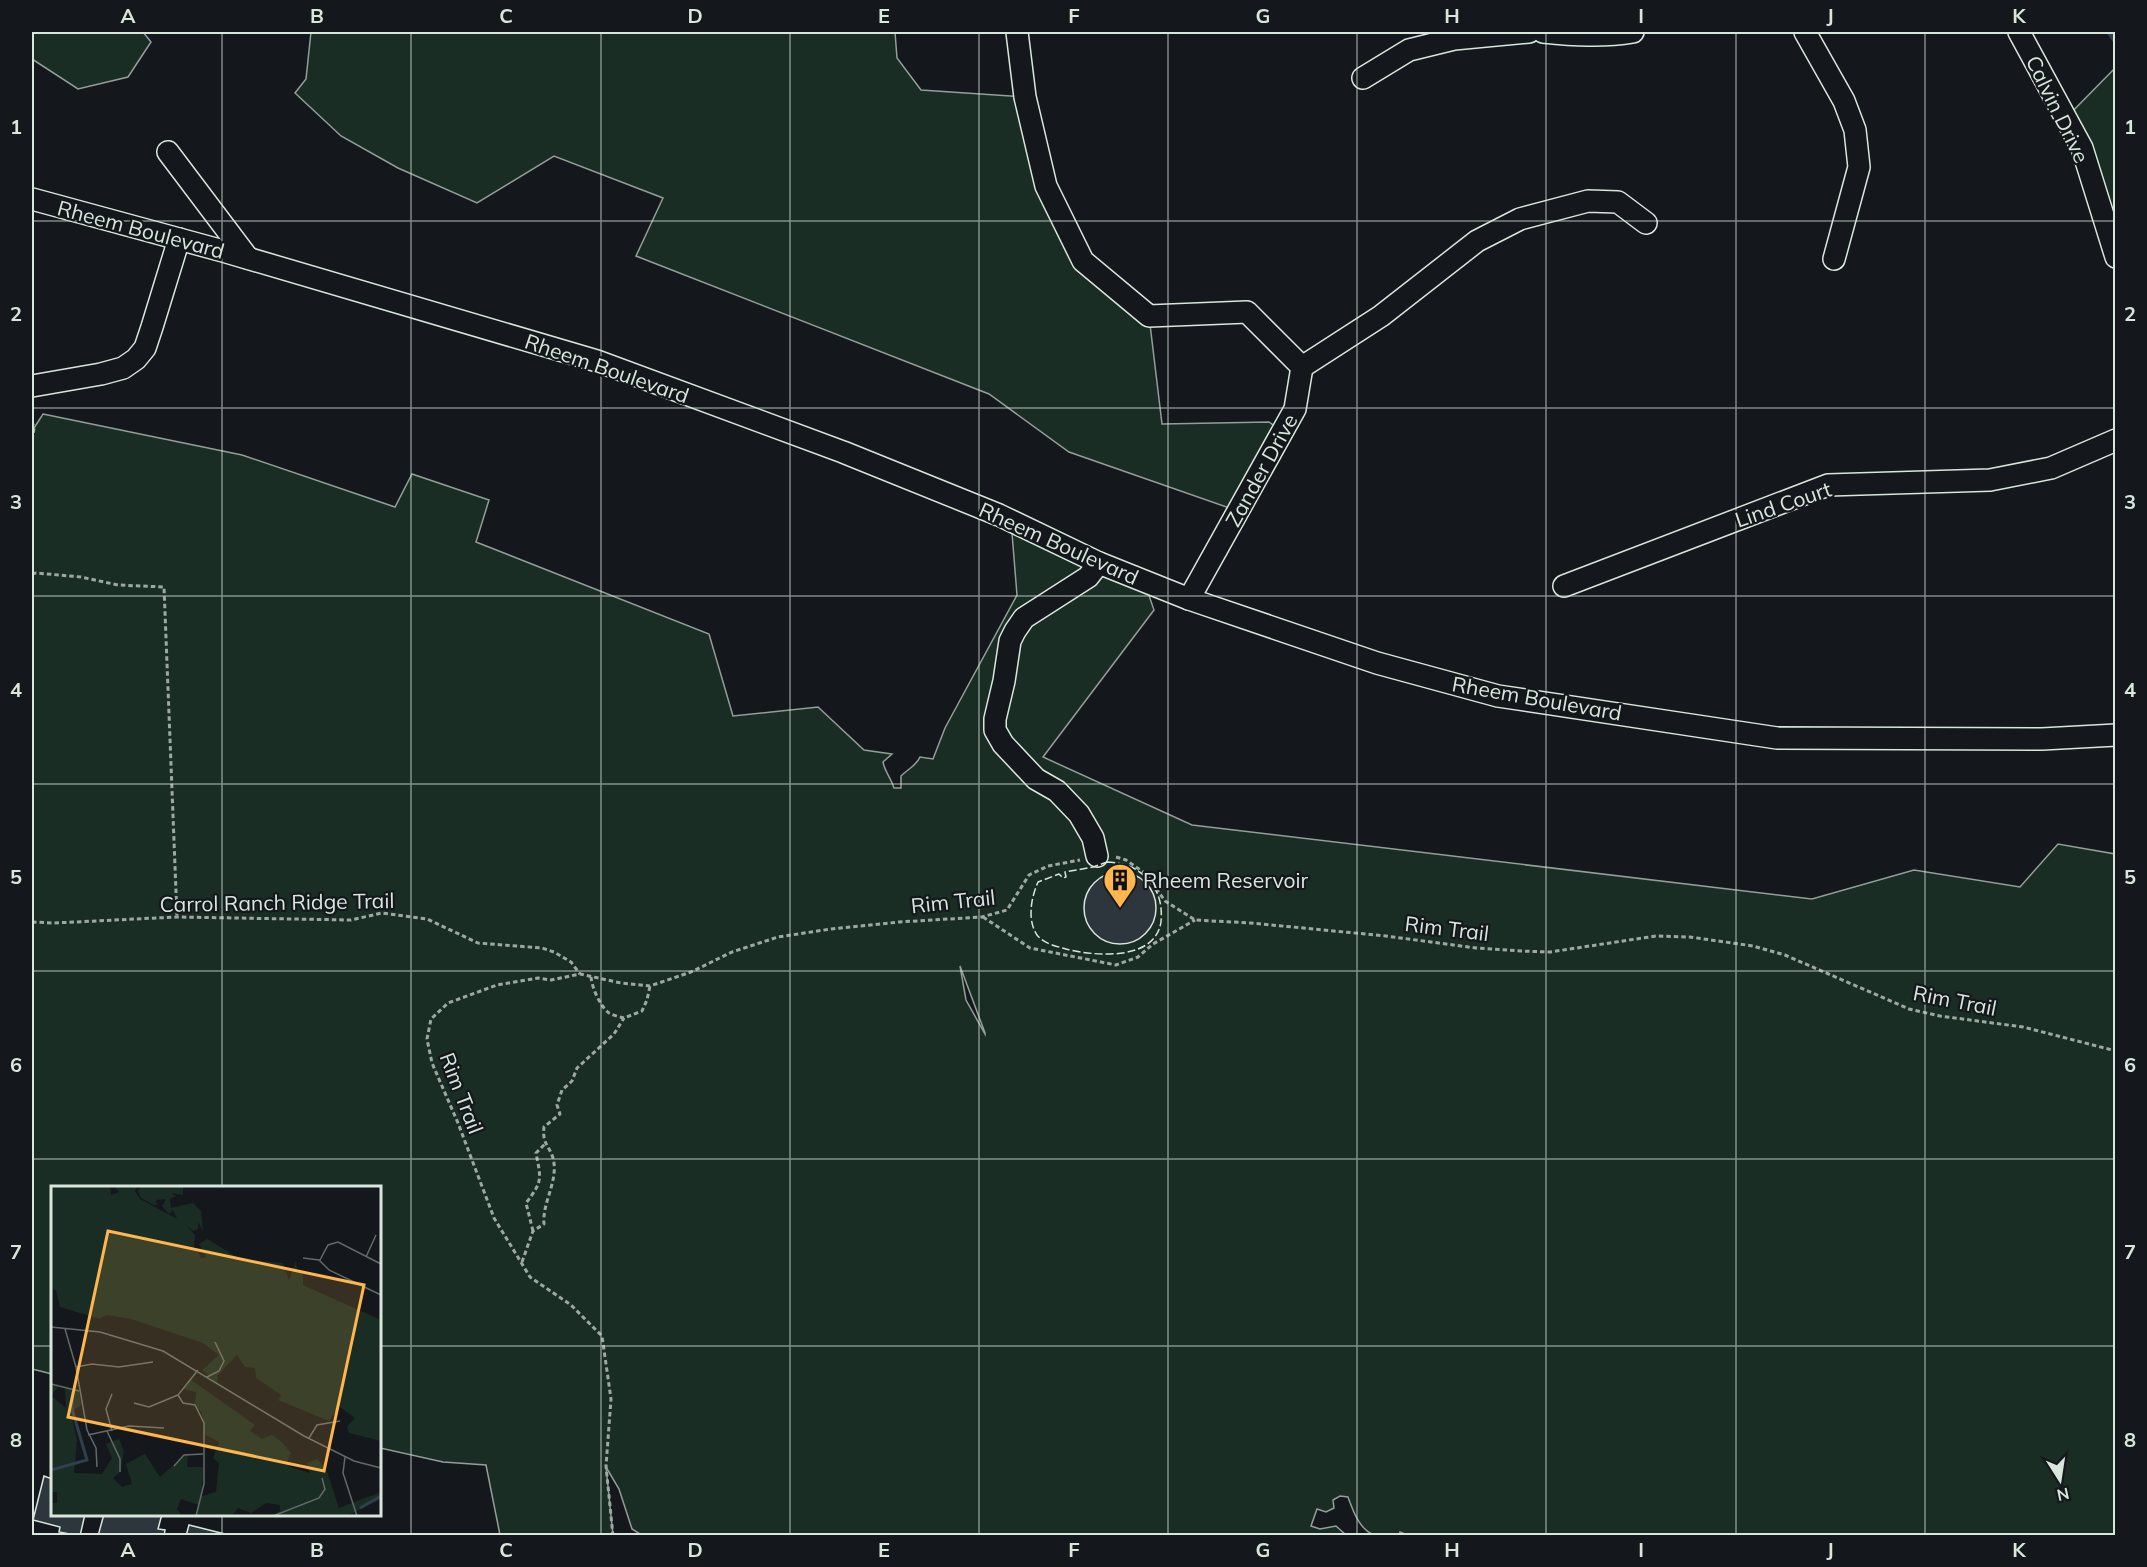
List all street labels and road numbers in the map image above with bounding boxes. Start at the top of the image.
street label: Calvin Drive [2021,51,2095,167]
street label: Rheem Boulevard [55,194,227,264]
street label: Rheem Boulevard [521,328,693,408]
street label: Zander Drive [1219,409,1303,531]
street label: Lind Court [1731,475,1835,533]
street label: Rheem Boulevard [975,496,1143,590]
street label: Rheem Boulevard [1450,670,1624,726]
street label: Rim Trail [910,884,996,918]
street label: Carrol Ranch Ridge Trail [159,887,395,917]
street label: Rim Trail [1403,910,1491,946]
street label: Rim Trail [1911,979,1999,1021]
street label: Rim Trail [435,1049,489,1137]

